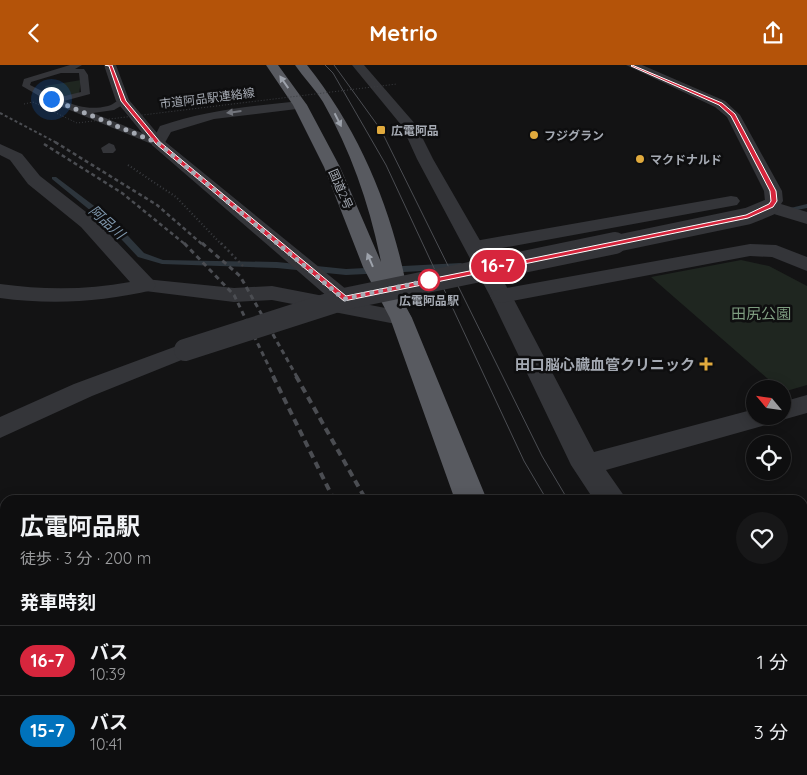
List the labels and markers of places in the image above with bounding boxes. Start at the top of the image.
place label: 広電阿品 [391,123,439,138]
marker: 広電阿品 [375,124,387,136]
place label: フジグラン [544,128,604,143]
marker: フジグラン [528,129,540,141]
place label: マクドナルド [650,152,722,167]
marker: マクドナルド [634,153,646,165]
marker: 広電阿品駅 [418,269,440,291]
place label: 広電阿品駅 [399,293,459,308]
place label: 田口脳心臓血管クリニック [515,355,695,374]
marker: 田口脳心臓血管クリニック [699,357,713,371]

